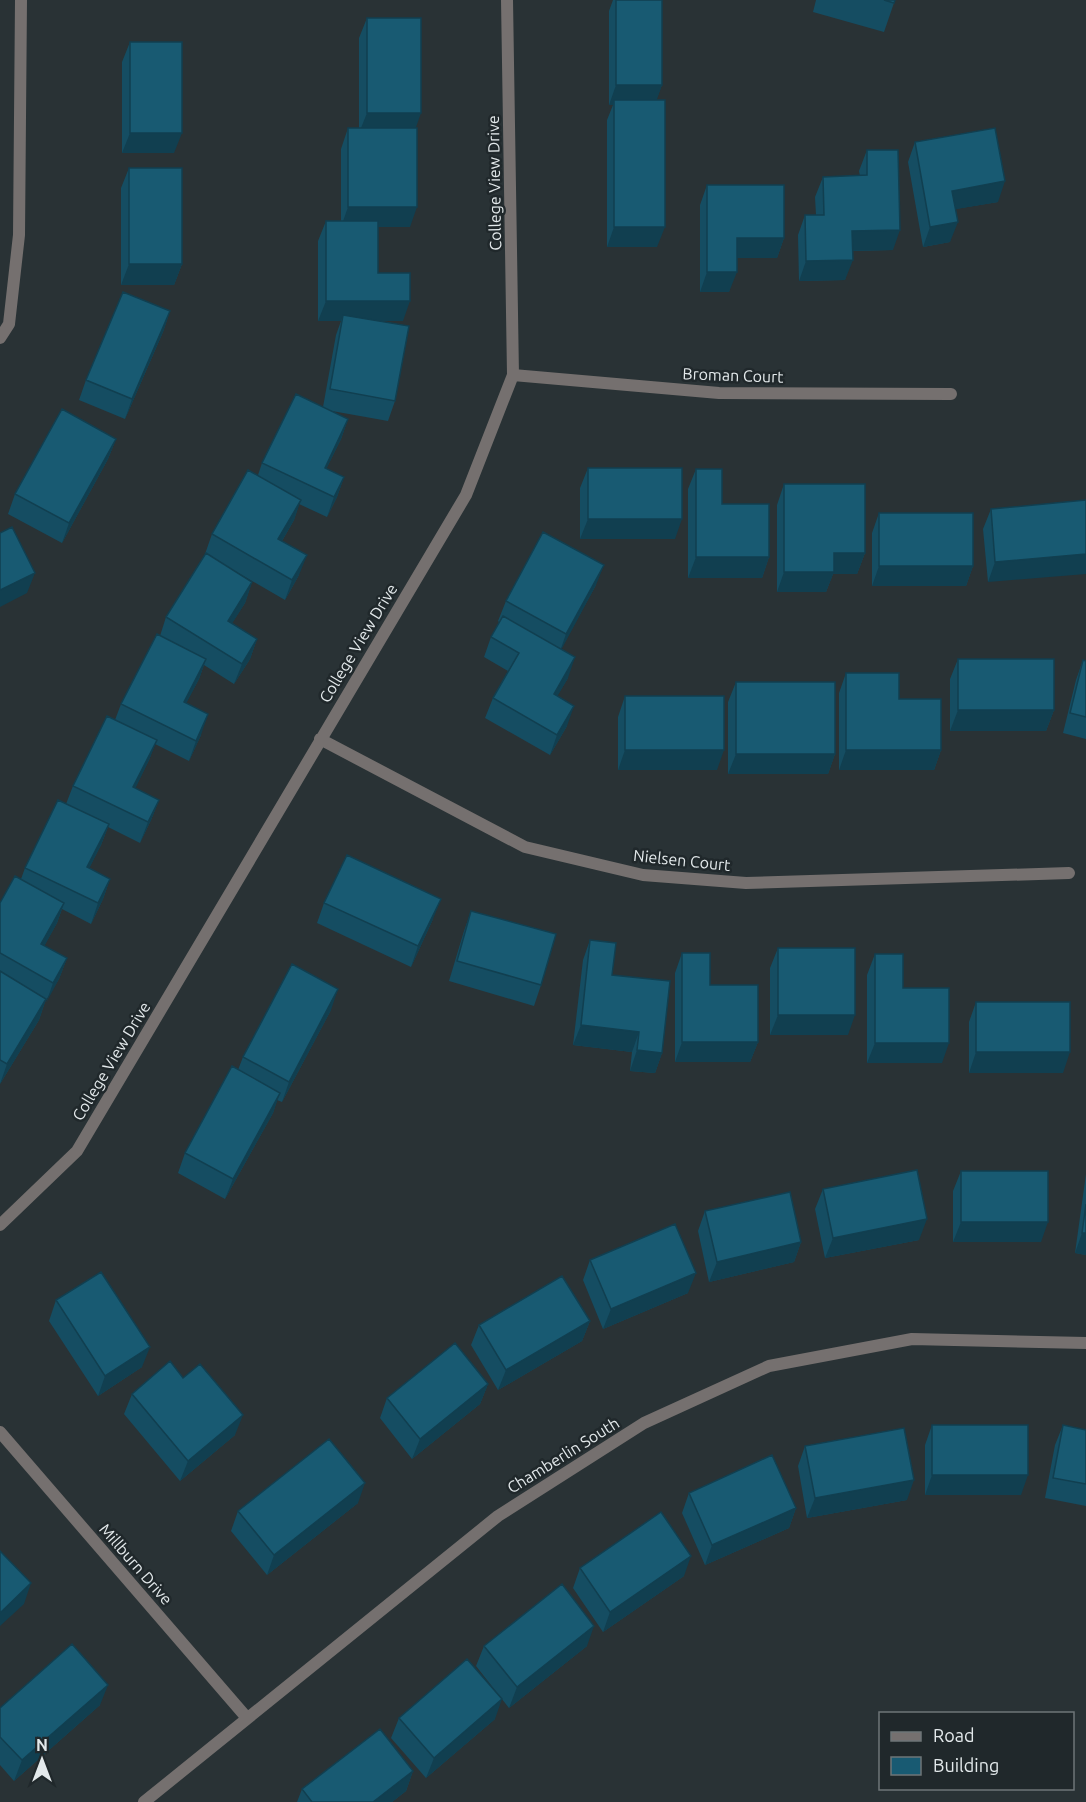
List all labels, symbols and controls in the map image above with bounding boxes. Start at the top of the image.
street label: College View Drive [484,115,504,251]
street label: Broman Court [682,364,785,386]
street label: College View Drive [315,580,401,706]
street label: Nielsen Court [633,846,732,874]
street label: College View Drive [68,998,154,1124]
street label: Chamberlin South [504,1413,622,1497]
street label: Millburn Drive [96,1520,176,1608]
legend [879,1712,1074,1790]
text: Road [933,1725,975,1745]
north arrow [12,1730,72,1790]
text: N [36,1736,48,1754]
text: Building [933,1755,999,1775]

